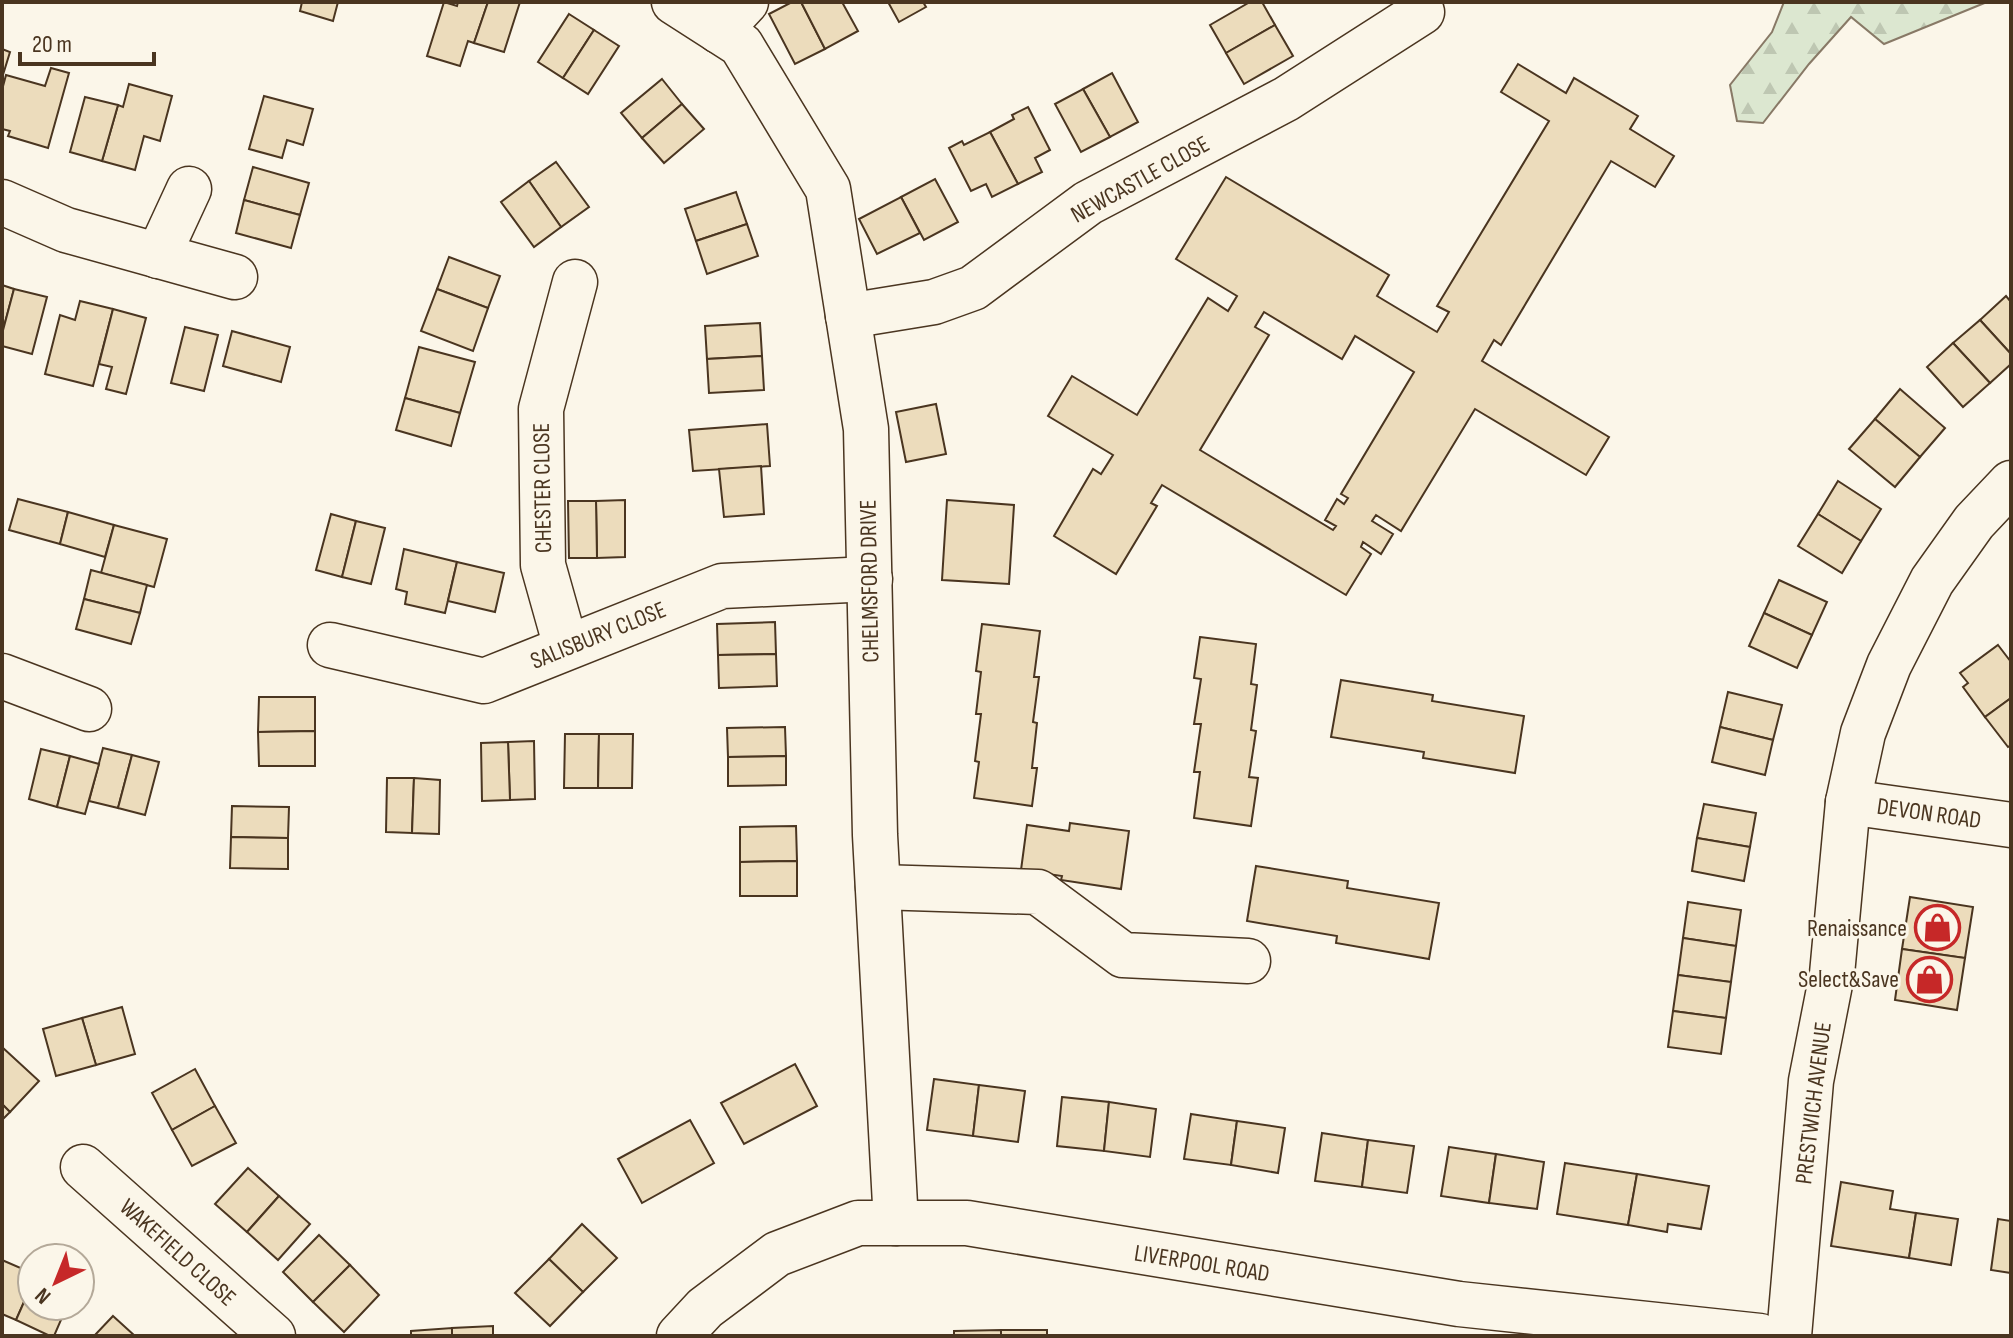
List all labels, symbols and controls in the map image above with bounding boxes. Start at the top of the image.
scale bar [20,16,154,66]
text: 20 m [32,30,72,59]
street label: NEWCASTLE CLOSE [1066,129,1215,229]
street label: CHESTER CLOSE [527,423,558,553]
street label: CHELMSFORD DRIVE [854,499,885,663]
street label: SALISBURY CLOSE [526,595,670,676]
street label: DEVON ROAD [1875,792,1983,835]
shop icon: Renaissance [1914,904,1962,952]
place label: Renaissance [1807,914,1907,943]
shop icon: Select&Save [1906,955,1954,1003]
place label: Select&Save [1798,965,1899,994]
street label: PRESTWICH AVENUE [1789,1020,1838,1186]
street label: WAKEFIELD CLOSE [113,1193,242,1312]
street label: LIVERPOOL ROAD [1132,1238,1272,1289]
north arrow [16,1242,96,1322]
text: N [30,1282,57,1309]

